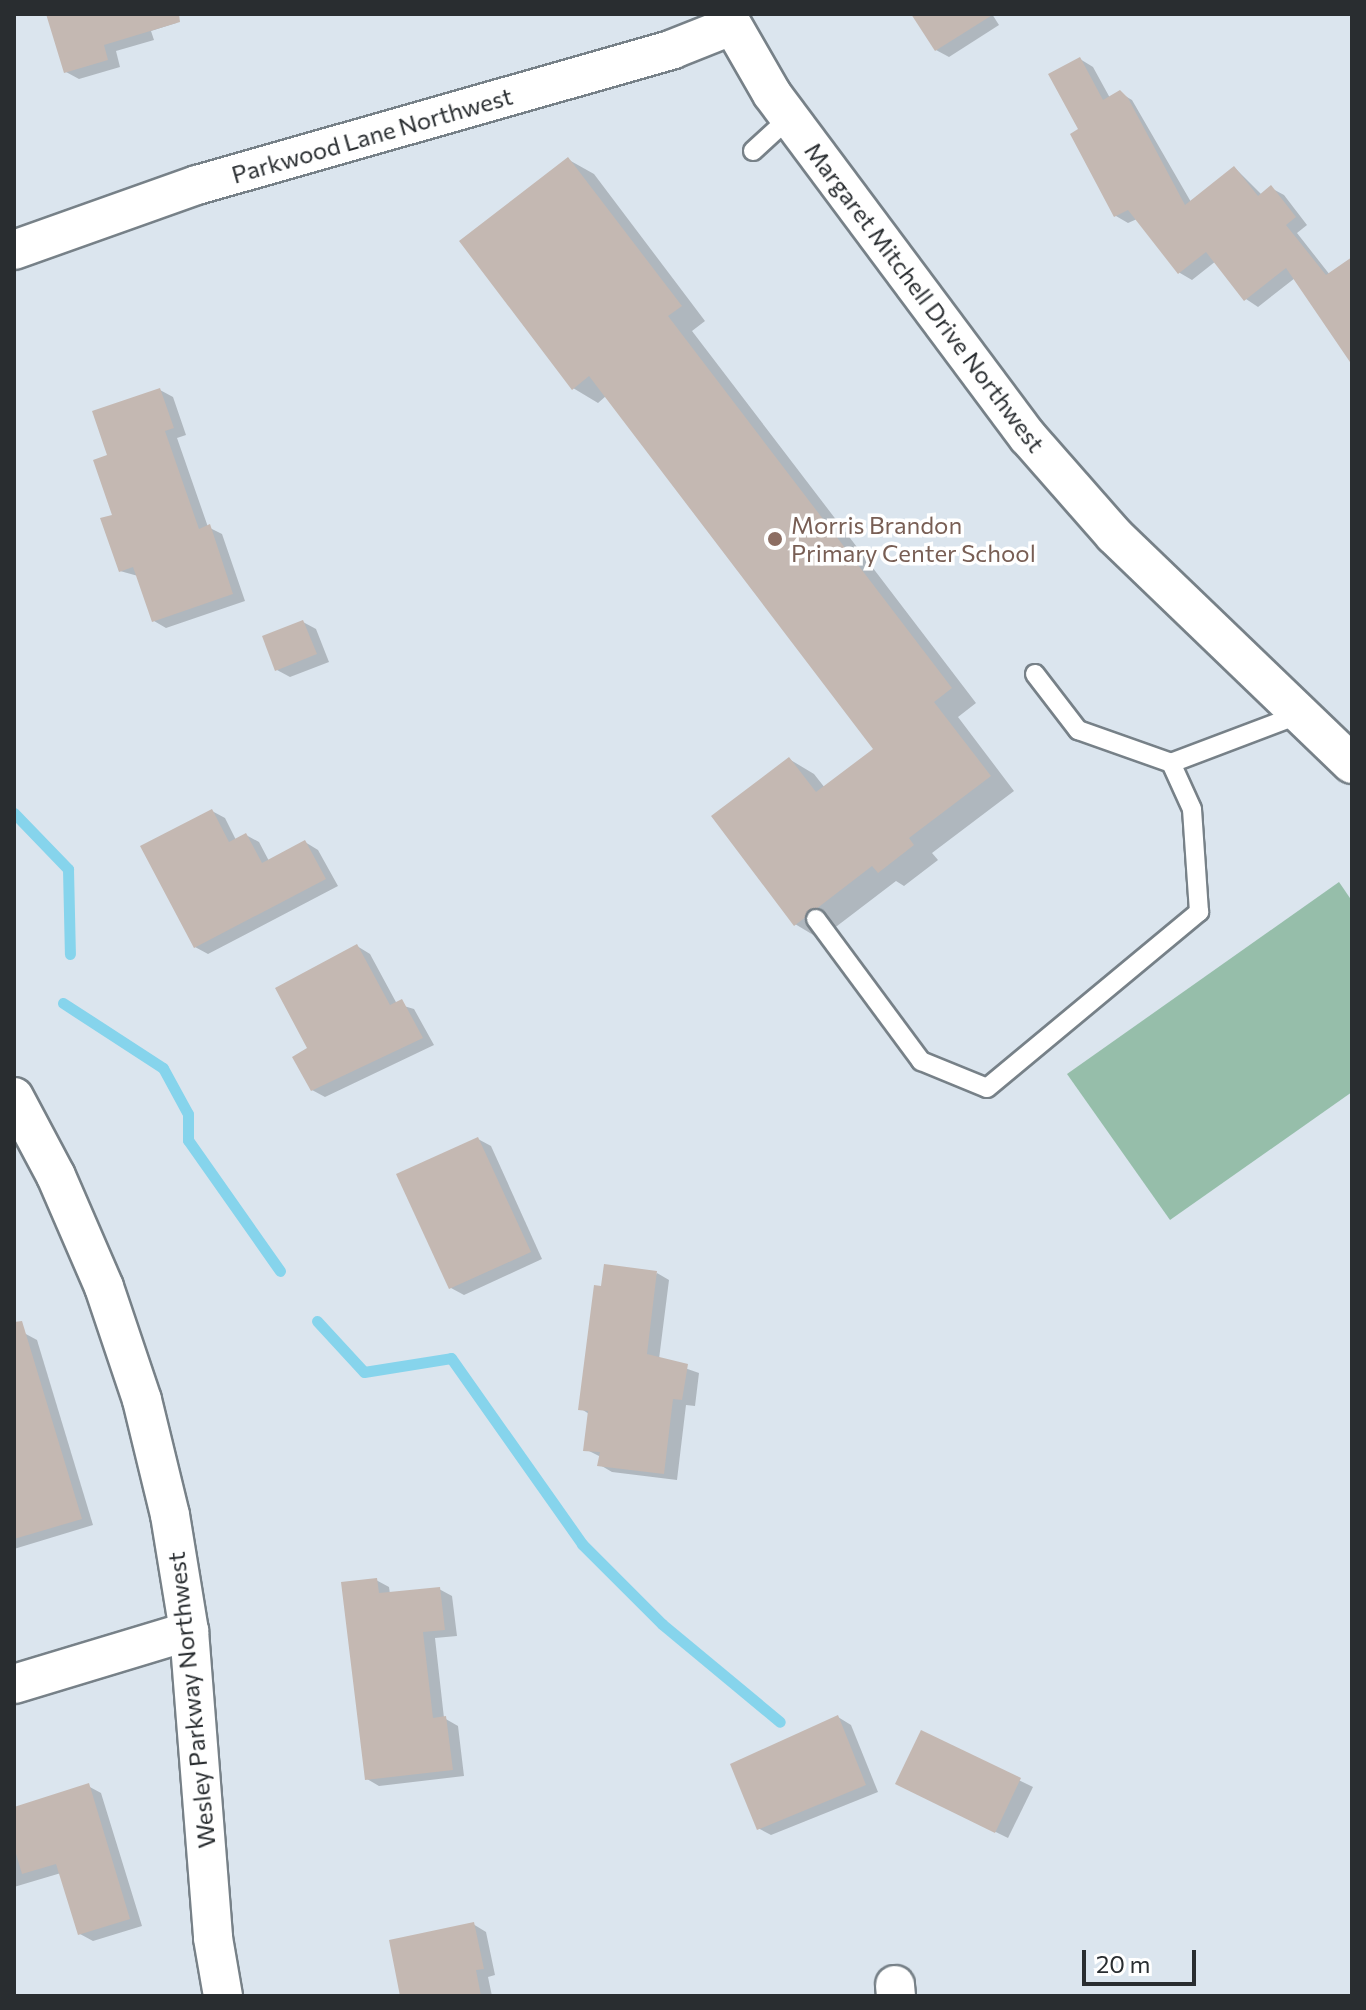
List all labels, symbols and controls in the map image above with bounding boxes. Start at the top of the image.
street label: Parkwood Lane Northwest [228,81,516,189]
street label: Margaret Mitchell Drive Northwest [799,136,1051,458]
place label: Morris Brandon Primary Center School [791,511,1036,567]
marker: Morris Brandon Primary Center School [766,530,784,548]
street label: Wesley Parkway Northwest [161,1550,221,1850]
scale bar [1086,1934,1200,1984]
text: 20 m [1096,1949,1150,1978]

